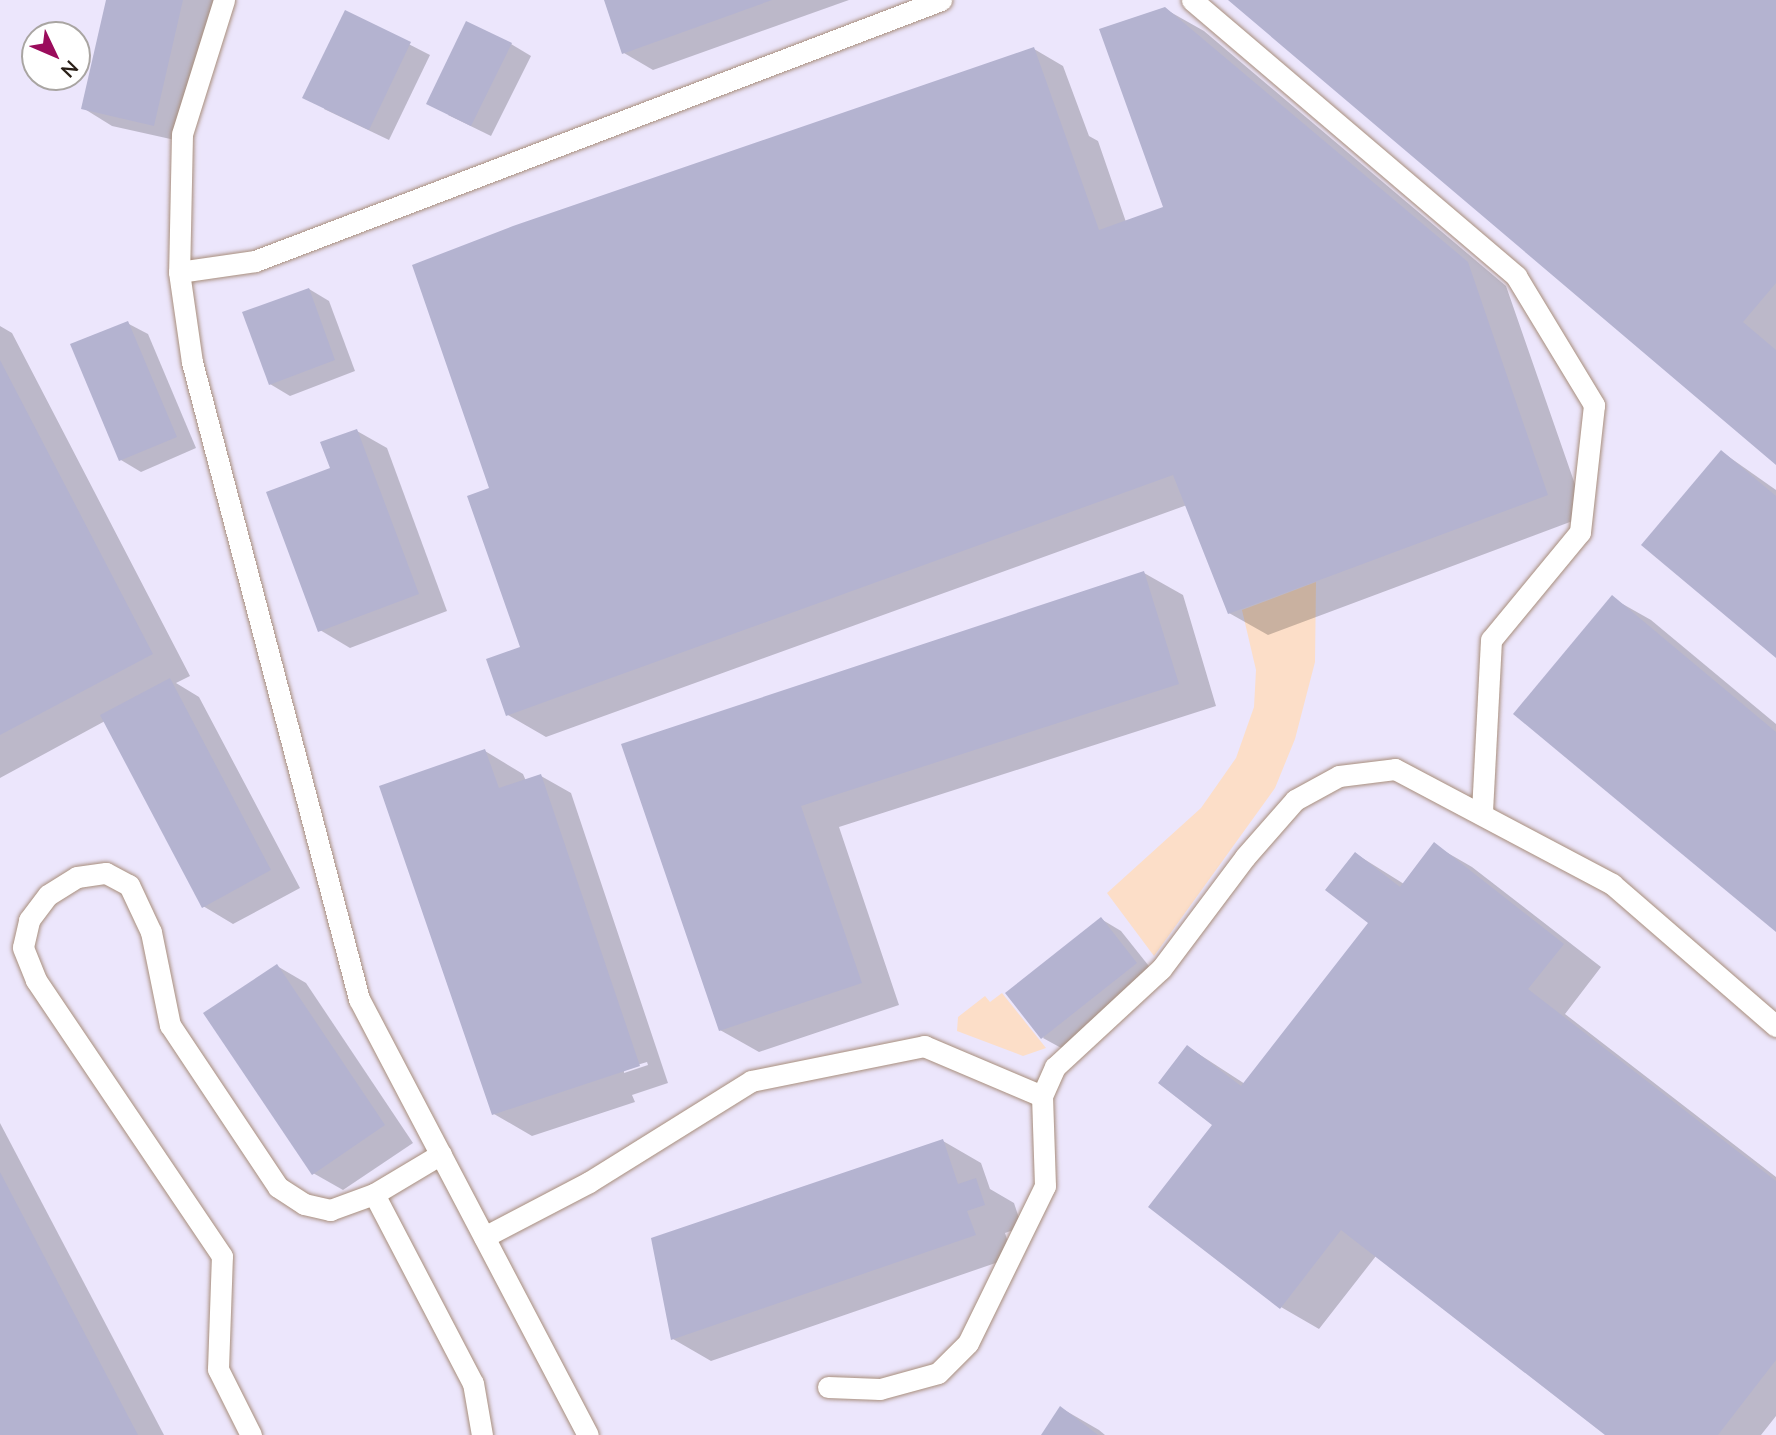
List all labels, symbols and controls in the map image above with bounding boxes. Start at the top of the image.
north arrow [21,21,91,91]
text: N [57,56,83,83]

